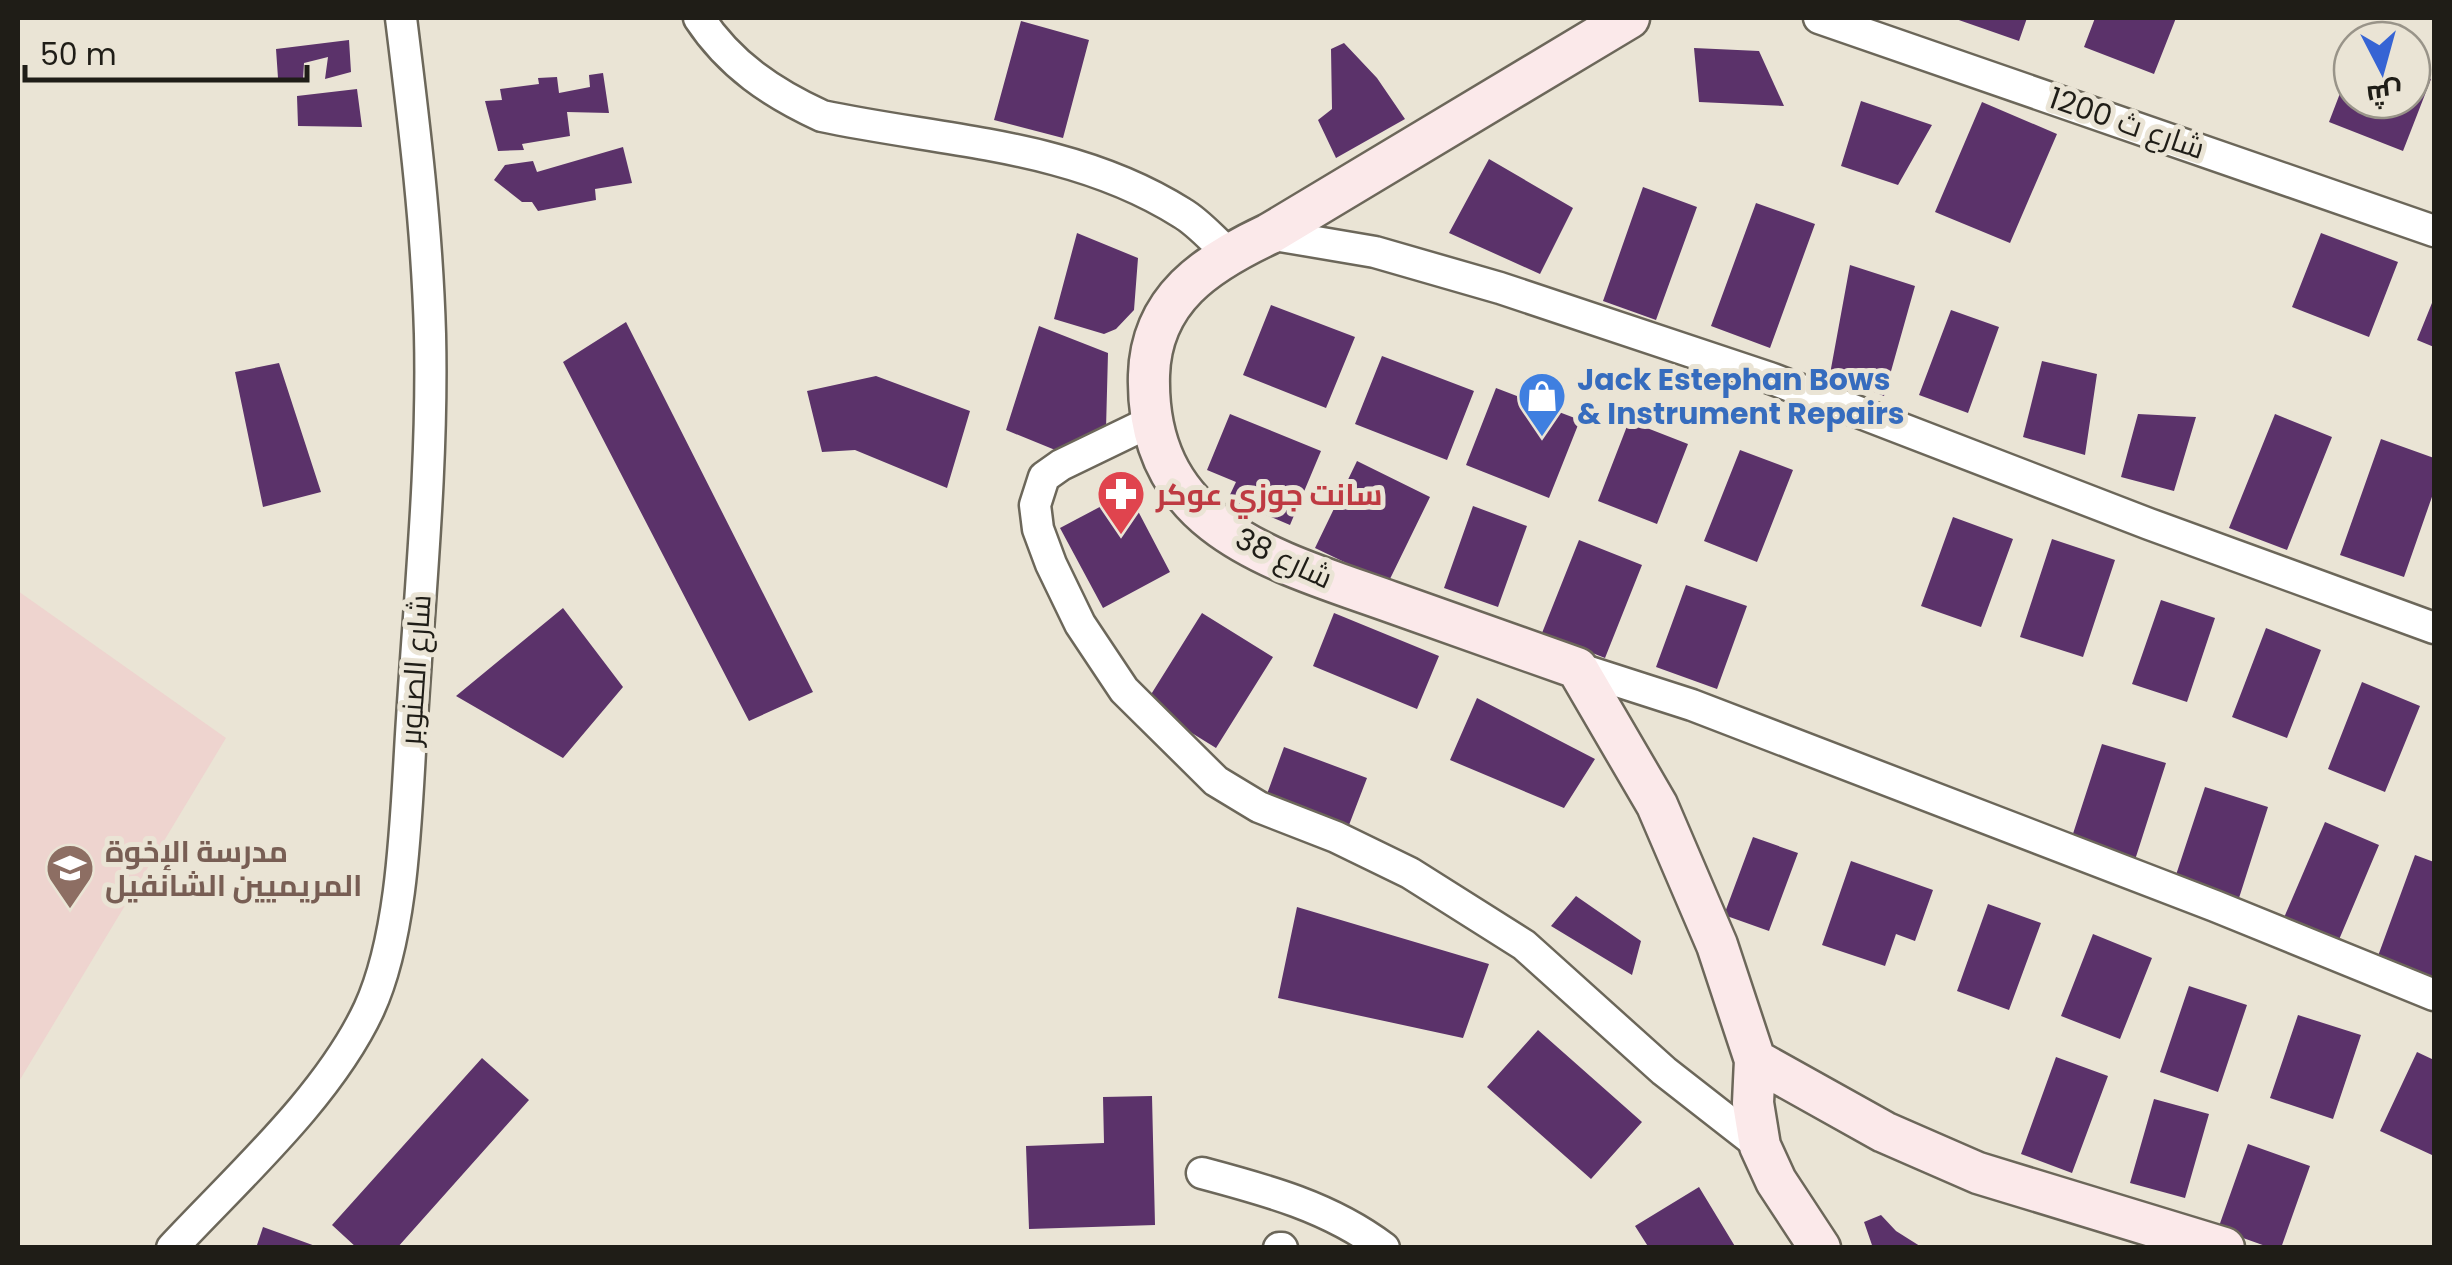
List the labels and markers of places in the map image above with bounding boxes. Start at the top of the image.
place label: Jack Estephan Bows & Instrument Repairs [1577,358,1905,435]
shop icon: Jack Estephan Bows & Instrument Repairs [1516,370,1568,438]
pharmacy icon: سانت جوزي عوكر [1095,468,1147,536]
place label: سانت جوزي عوكر [1155,473,1383,519]
place label: مدرسة الإخوة المريميين الشانفيل [105,830,363,907]
school or university icon: مدرسة الإخوة المريميين الشانفيل [44,842,96,910]

